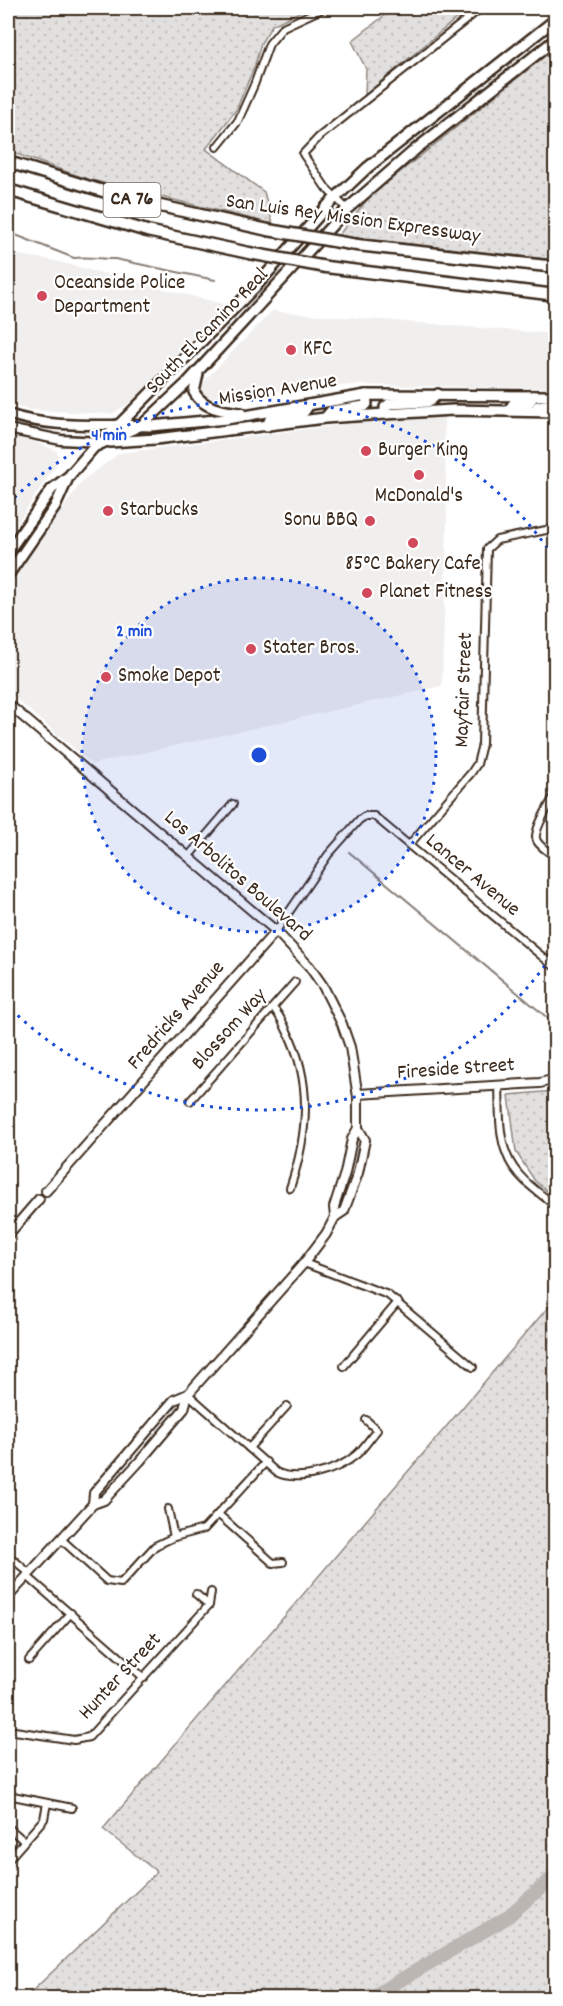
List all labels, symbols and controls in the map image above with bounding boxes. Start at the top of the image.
road number: CA 76 [104,183,160,217]
street label: San Luis Rey Mission Expressway [224,187,483,253]
street label: South El Camino Real [140,262,276,402]
place label: Oceanside Police Department [54,269,185,323]
marker: Oceanside Police Department [35,289,49,303]
place label: KFC [303,335,332,365]
marker: KFC [284,343,298,357]
street label: Mission Avenue [217,367,339,415]
text: 4 min [91,424,127,449]
place label: Burger King [378,436,468,466]
marker: Burger King [359,444,373,458]
marker: McDonald's [412,468,426,482]
place label: McDonald's [375,482,463,512]
place label: Starbucks [120,496,199,526]
marker: Starbucks [101,504,115,518]
place label: Sonu BBQ [284,506,358,536]
marker: Sonu BBQ [363,514,377,528]
marker: 85°C Bakery Cafe [406,536,420,550]
place label: 85°C Bakery Cafe [345,550,481,580]
place label: Planet Fitness [379,578,492,608]
marker: Planet Fitness [360,586,374,600]
text: 2 min [116,620,152,645]
street label: Mayfair Street [448,632,482,748]
place label: Stater Bros. [263,634,359,664]
marker: Stater Bros. [244,642,258,656]
place label: Smoke Depot [118,662,221,692]
marker: Smoke Depot [99,670,113,684]
centre of rings [249,745,269,765]
street label: Los Arbolitos Boulevard [156,804,318,950]
street label: Lancer Avenue [418,827,526,925]
street label: Fredricks Avenue [121,955,233,1077]
street label: Blossom Way [185,982,275,1078]
street label: Fireside Street [396,1051,516,1089]
street label: Hunter Street [72,1626,170,1728]

